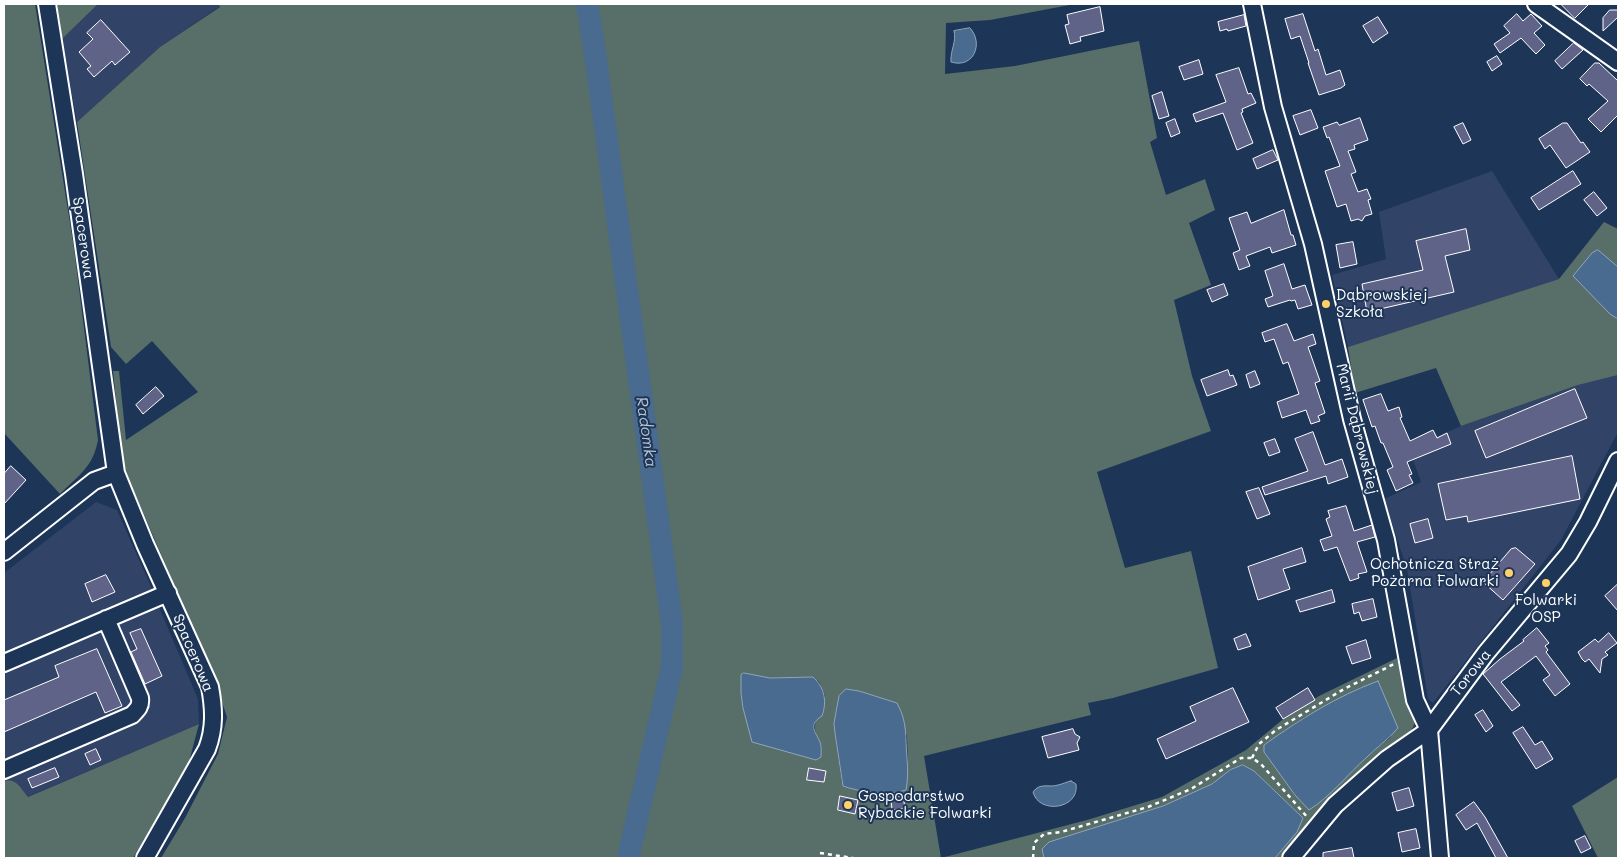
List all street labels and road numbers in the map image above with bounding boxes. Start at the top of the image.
street label: Spacerowa [68,196,98,280]
street label: Marii Dąbrowskiej [1332,362,1382,496]
street label: Spacerowa [169,611,217,695]
street label: Torowa [1447,646,1495,700]

